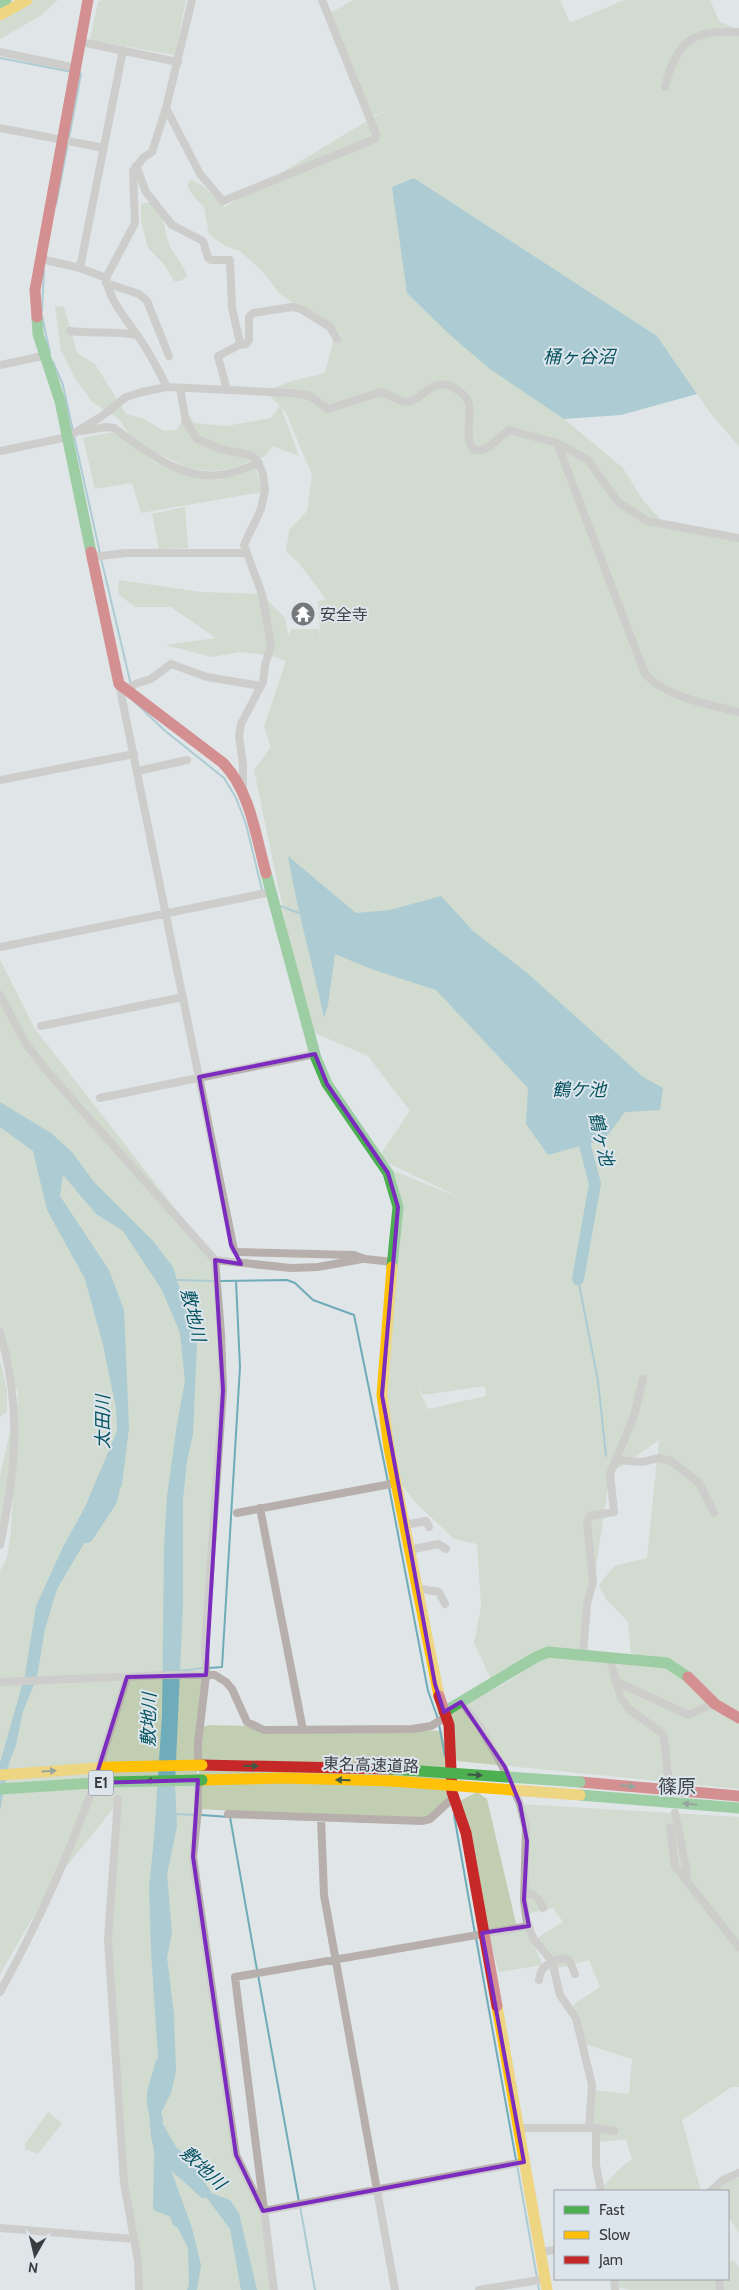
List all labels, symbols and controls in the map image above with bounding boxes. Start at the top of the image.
water label: 桶ヶ谷沼 [543,346,618,368]
temple icon: 安全寺 [290,601,316,627]
place label: 安全寺 [320,605,368,624]
water label: 鶴ケ池 [552,1079,608,1101]
water label: 鶴ヶ池 [584,1110,619,1170]
water label: 敷地川 [176,1286,210,1346]
water label: 太田川 [92,1393,114,1449]
water label: 敷地川 [138,1691,161,1747]
street label: 東名高速道路 [323,1754,419,1776]
one-way arrow [243,1762,259,1770]
one-way arrow [41,1767,57,1775]
road number: E1 [88,1770,114,1796]
one-way arrow [467,1771,483,1779]
one-way arrow [335,1775,351,1783]
district label: 篠原 [658,1775,696,1798]
one-way arrow [145,1777,161,1785]
one-way arrow [620,1782,636,1790]
one-way arrow [682,1800,698,1808]
water label: 敷地川 [176,2142,232,2196]
legend [554,2190,729,2280]
text: Fast [599,2201,624,2219]
text: Slow [599,2226,630,2244]
north arrow [10,2230,60,2280]
text: Jam [598,2251,623,2269]
text: N [27,2258,39,2277]

